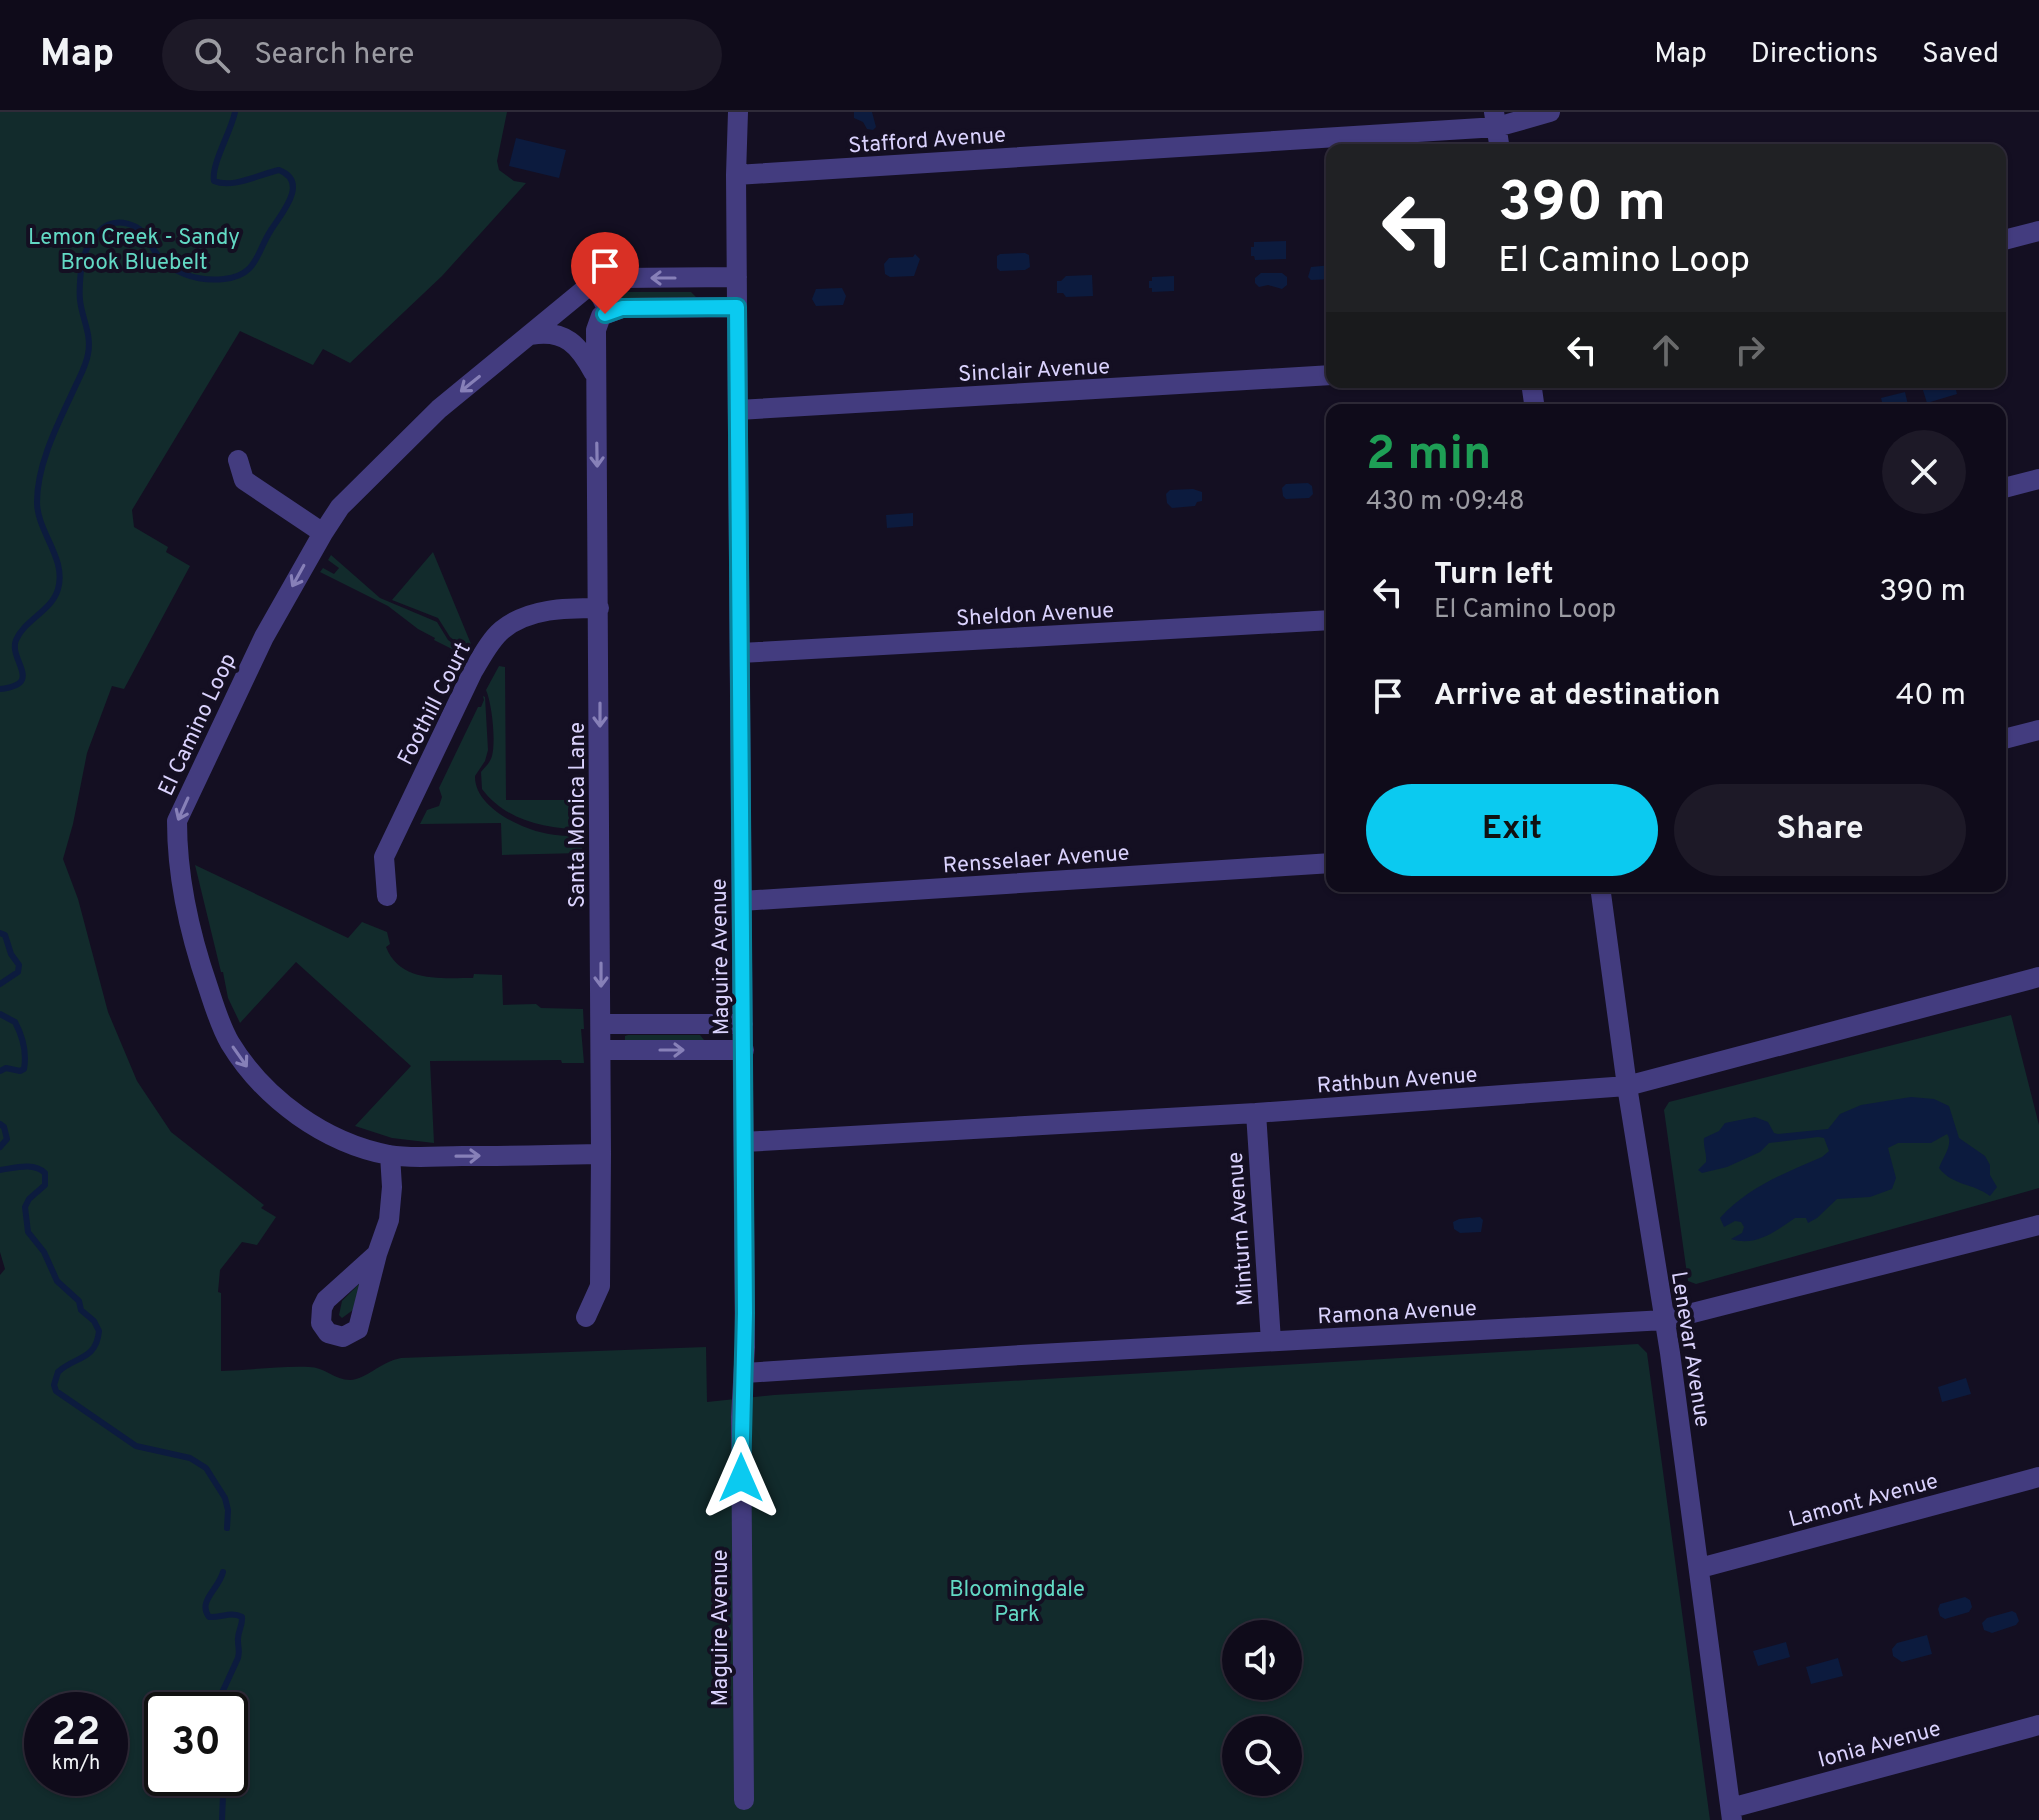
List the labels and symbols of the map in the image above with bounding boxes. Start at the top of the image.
street label: Stafford Avenue [848,123,1007,160]
park label: Lemon Creek - Sandy Brook Bluebelt [28,225,240,277]
pin [571,232,639,314]
one-way arrow [650,270,677,286]
street label: Sinclair Avenue [958,354,1111,389]
one-way arrow [460,375,481,393]
one-way arrow [589,441,604,468]
one-way arrow [290,564,306,587]
street label: Sheldon Avenue [955,598,1115,633]
street label: Foothill Court [393,638,478,770]
street label: El Camino Loop [153,650,243,801]
one-way arrow [592,701,608,728]
street label: Santa Monica Lane [565,722,592,908]
one-way arrow [175,797,190,821]
street label: Rensselaer Avenue [942,841,1130,880]
street label: Maguire Avenue [707,878,736,1036]
one-way arrow [593,961,609,988]
one-way arrow [658,1042,685,1058]
one-way arrow [232,1045,248,1067]
street label: Rathbun Avenue [1316,1062,1478,1101]
one-way arrow [454,1148,481,1164]
street label: Minturn Avenue [1223,1151,1260,1307]
street label: Lenevar Avenue [1664,1269,1715,1429]
street label: Ramona Avenue [1317,1296,1477,1331]
position arrow [699,1436,783,1520]
street label: Lamont Avenue [1786,1469,1941,1534]
street label: Maguire Avenue [708,1550,735,1706]
park label: Bloomingdale Park [949,1577,1085,1629]
speed limit sign: 30 [144,1692,248,1796]
street label: Ionia Avenue [1815,1716,1944,1775]

